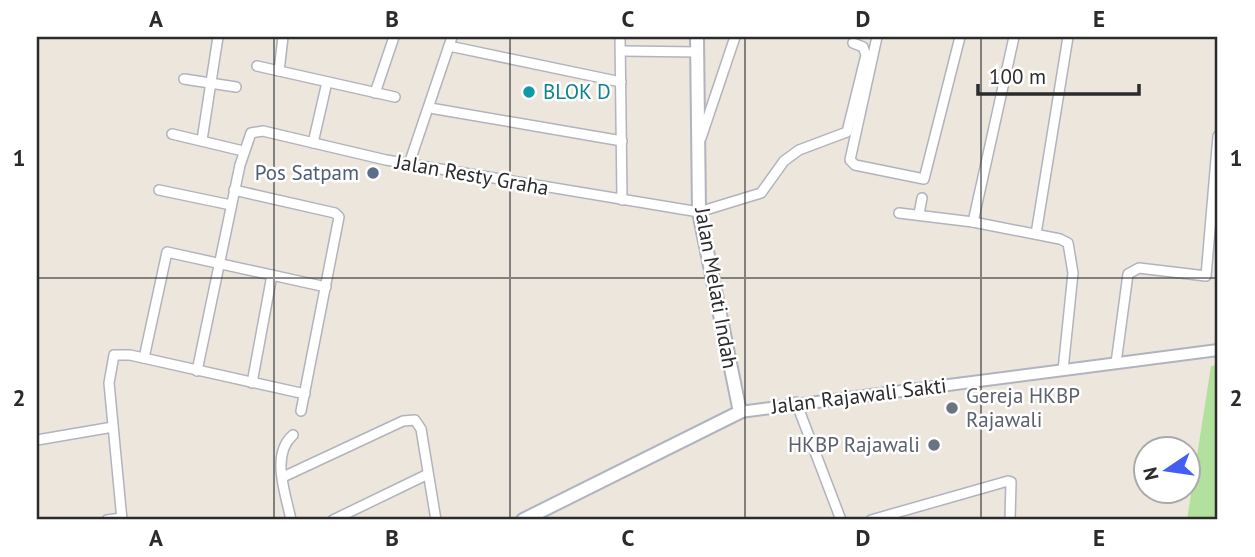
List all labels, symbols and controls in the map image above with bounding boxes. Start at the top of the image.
text: A [149,4,163,33]
text: B [385,4,399,33]
text: C [622,4,635,33]
text: D [856,4,870,33]
text: E [1093,4,1105,33]
scale bar [978,52,1140,96]
text: 100 m [989,63,1046,90]
place label: BLOK D [543,78,611,105]
marker: BLOK D [521,84,537,100]
text: 1 [12,143,26,172]
text: 1 [1229,143,1243,172]
street label: Jalan Resty Graha [392,148,551,201]
place label: Pos Satpam [255,159,359,186]
marker: Pos Satpam [365,165,381,181]
street label: Jalan Melati Indah [689,204,744,371]
street label: Jalan Rajawali Sakti [769,371,948,420]
place label: Gereja HKBP Rajawali [966,382,1080,433]
text: 2 [12,383,26,412]
text: 2 [1229,383,1243,412]
marker: Gereja HKBP Rajawali [944,400,960,416]
place label: HKBP Rajawali [788,431,920,458]
north arrow [1132,434,1202,504]
marker: HKBP Rajawali [926,437,942,453]
text: N [1137,465,1164,483]
text: A [149,523,163,552]
text: B [385,523,399,552]
text: C [622,523,635,552]
text: D [856,523,870,552]
text: E [1093,523,1105,552]

